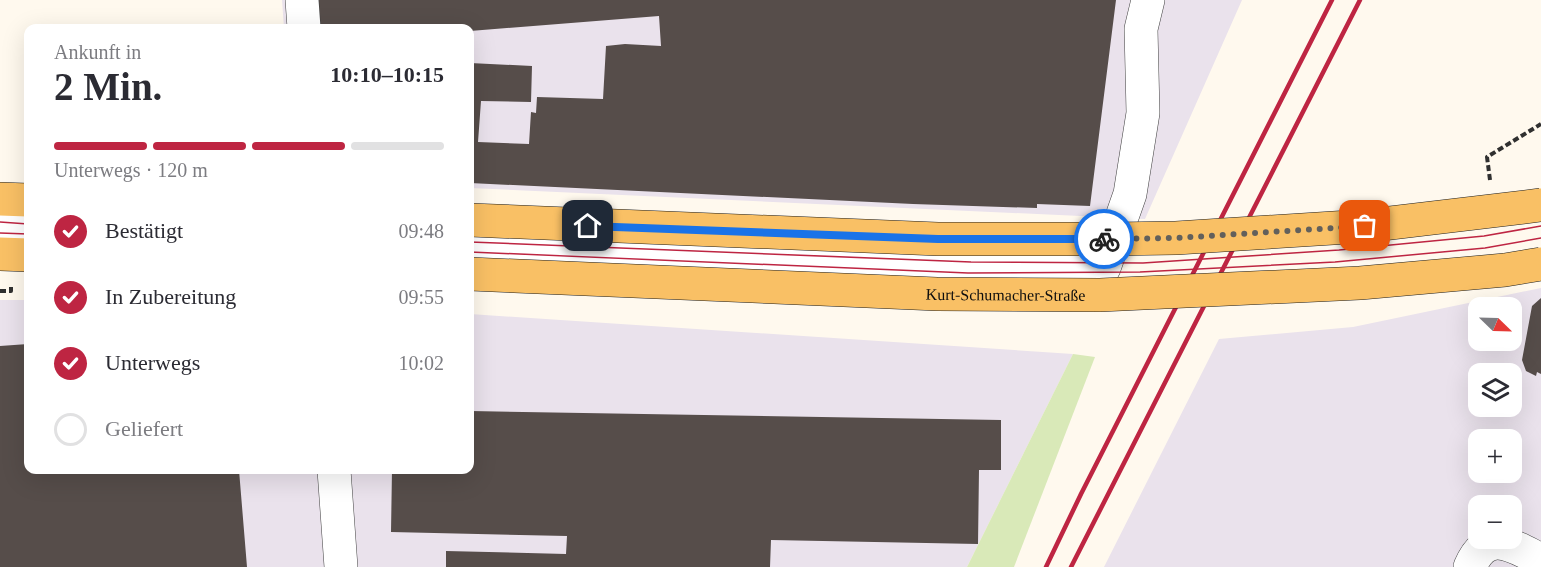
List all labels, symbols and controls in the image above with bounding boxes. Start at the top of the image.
text: Ankunft in [54,41,141,63]
text: 10:10–10:15 [330,62,444,87]
text: 2 Min. [54,65,162,108]
text: Unterwegs · 120 m [54,159,208,181]
pin [562,200,613,251]
pin [1339,200,1390,251]
icon: home [571,209,604,242]
courier [1074,209,1134,269]
icon: bag [1348,209,1381,242]
icon: check [54,215,87,248]
text: Bestätigt [105,218,183,243]
text: 09:48 [398,220,444,242]
icon: bike [1088,223,1121,256]
icon: check [54,281,87,314]
text: In Zubereitung [105,284,236,309]
street label: Kurt-Schumacher-Straße [925,285,1085,303]
text: 09:55 [398,286,444,308]
north arrow [1468,297,1522,351]
map controls [1468,297,1522,549]
icon: check [54,347,87,380]
text: Unterwegs [105,350,200,375]
text: 10:02 [398,352,444,374]
button: layers [1468,363,1522,417]
text: Geliefert [105,416,183,441]
button: + [1468,429,1522,483]
button: − [1468,495,1522,549]

